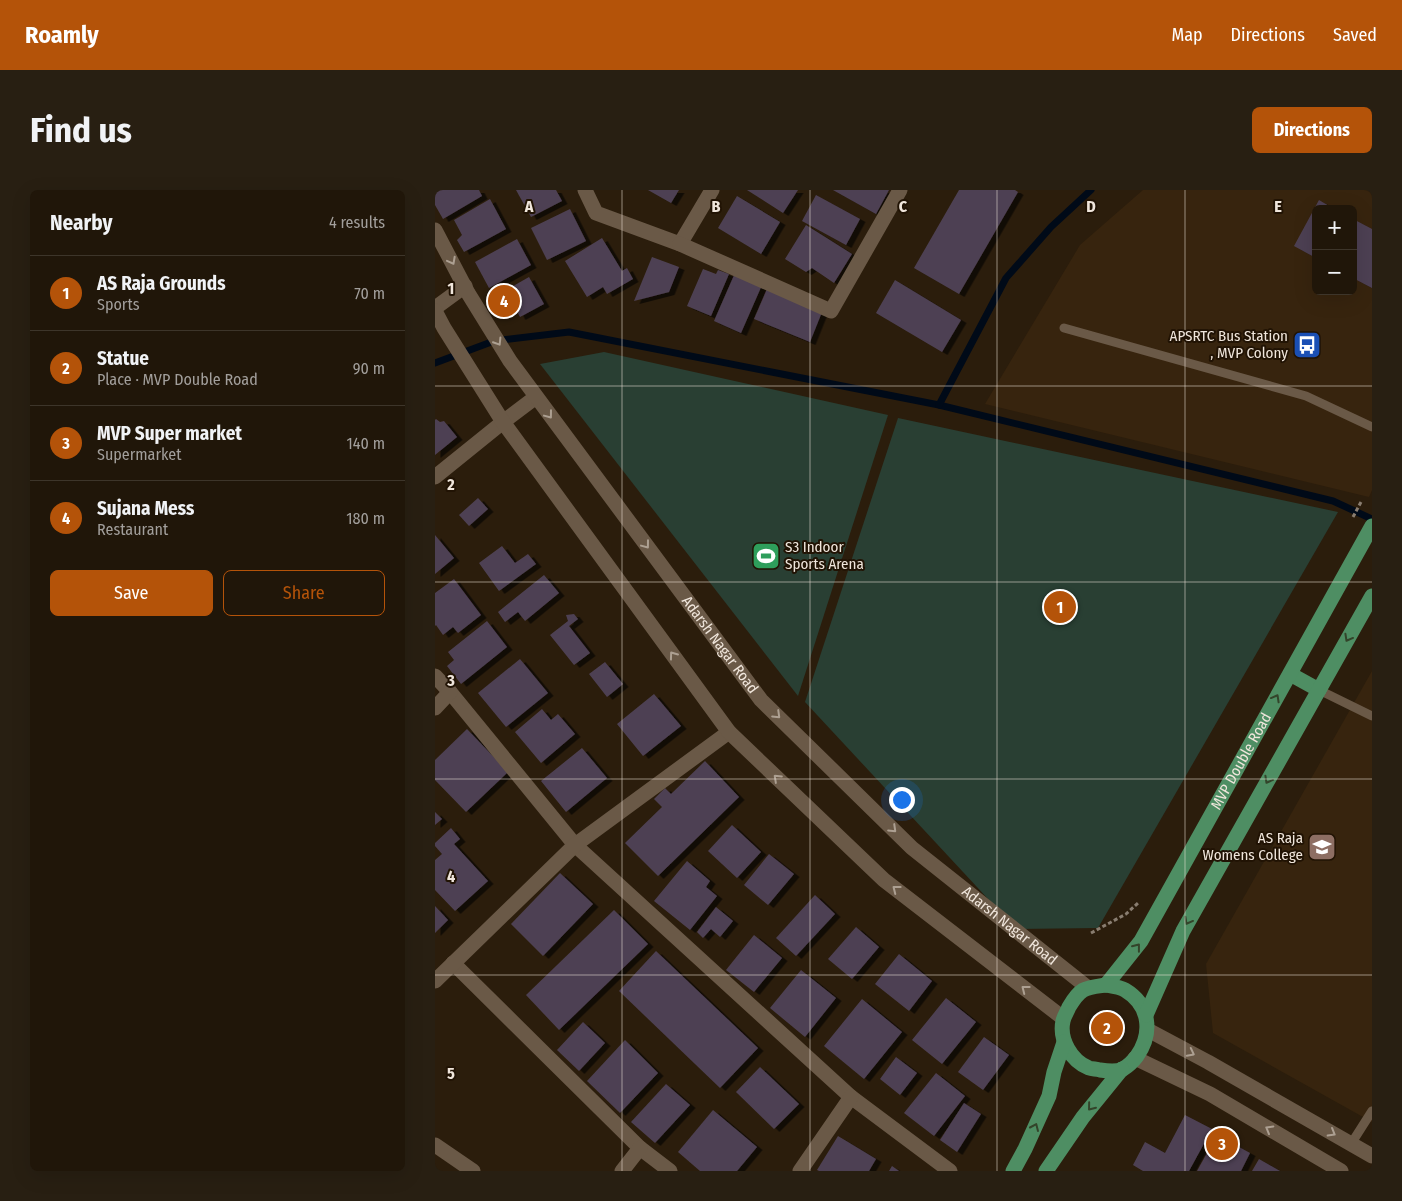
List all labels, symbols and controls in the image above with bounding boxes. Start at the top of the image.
text: Roamly [25,21,99,49]
text: Map [1171,24,1203,46]
text: Directions [1231,24,1305,46]
text: Saved [1333,24,1377,46]
button: Directions [1252,107,1372,153]
text: Find us [30,109,132,151]
text: A [524,197,534,216]
text: B [712,197,721,216]
text: C [899,197,908,216]
text: D [1086,197,1096,216]
text: E [1274,197,1282,216]
map controls [1312,205,1357,295]
button: + [1312,205,1357,250]
text: Nearby [50,210,112,236]
text: 4 results [329,213,385,232]
button: − [1312,250,1357,295]
one-way arrow [446,256,456,265]
text: AS Raja Grounds [97,272,225,295]
text: 1 [448,279,454,298]
pin: 4 [488,282,520,320]
text: 1 [63,284,69,303]
text: 70 m [354,284,385,303]
text: Sports [97,295,140,314]
place label: APSRTC Bus Station , MVP Colony [1170,327,1288,362]
bus stop icon: APSRTC Bus Station , MVP Colony [1292,330,1322,360]
one-way arrow [492,336,502,345]
text: Statue [97,347,149,370]
text: 2 [62,359,70,378]
text: 90 m [353,359,385,378]
text: Place · MVP Double Road [97,370,258,389]
one-way arrow [544,409,552,418]
text: MVP Super market [97,422,242,445]
text: 3 [62,434,70,453]
text: 140 m [347,434,385,453]
text: Supermarket [97,445,181,464]
text: 2 [446,475,455,494]
text: Sujana Mess [97,497,194,520]
text: 4 [62,509,70,528]
text: 180 m [346,509,385,528]
text: Restaurant [97,520,168,539]
place label: S3 Indoor Sports Arena [785,538,864,573]
one-way arrow [640,539,649,549]
sports icon: S3 Indoor Sports Arena [751,541,781,571]
button: Save [50,570,213,616]
button: Share [223,570,385,616]
pin: 1 [1044,588,1076,626]
street label: Adarsh Nagar Road [678,592,762,697]
one-way arrow [1344,633,1354,642]
one-way arrow [670,651,679,661]
text: 3 [446,671,455,690]
one-way arrow [1270,695,1280,704]
one-way arrow [771,710,780,719]
street label: MVP Double Road [1207,710,1275,813]
one-way arrow [1265,774,1275,783]
one-way arrow [774,775,783,784]
your location [889,787,915,813]
one-way arrow [887,823,896,832]
place label: AS Raja Womens College [1203,829,1303,864]
school or university icon: AS Raja Womens College [1307,832,1337,862]
text: 4 [447,867,455,886]
street label: Adarsh Nagar Road [958,882,1061,969]
one-way arrow [892,886,902,895]
one-way arrow [1185,916,1195,925]
one-way arrow [1131,944,1139,953]
one-way arrow [1022,986,1031,994]
pin: 2 [1091,1009,1123,1047]
one-way arrow [1186,1047,1195,1057]
text: 5 [447,1064,455,1083]
one-way arrow [1089,1101,1097,1110]
one-way arrow [1030,1124,1040,1132]
pin: 3 [1206,1125,1238,1163]
one-way arrow [1265,1125,1274,1135]
one-way arrow [1327,1126,1336,1136]

